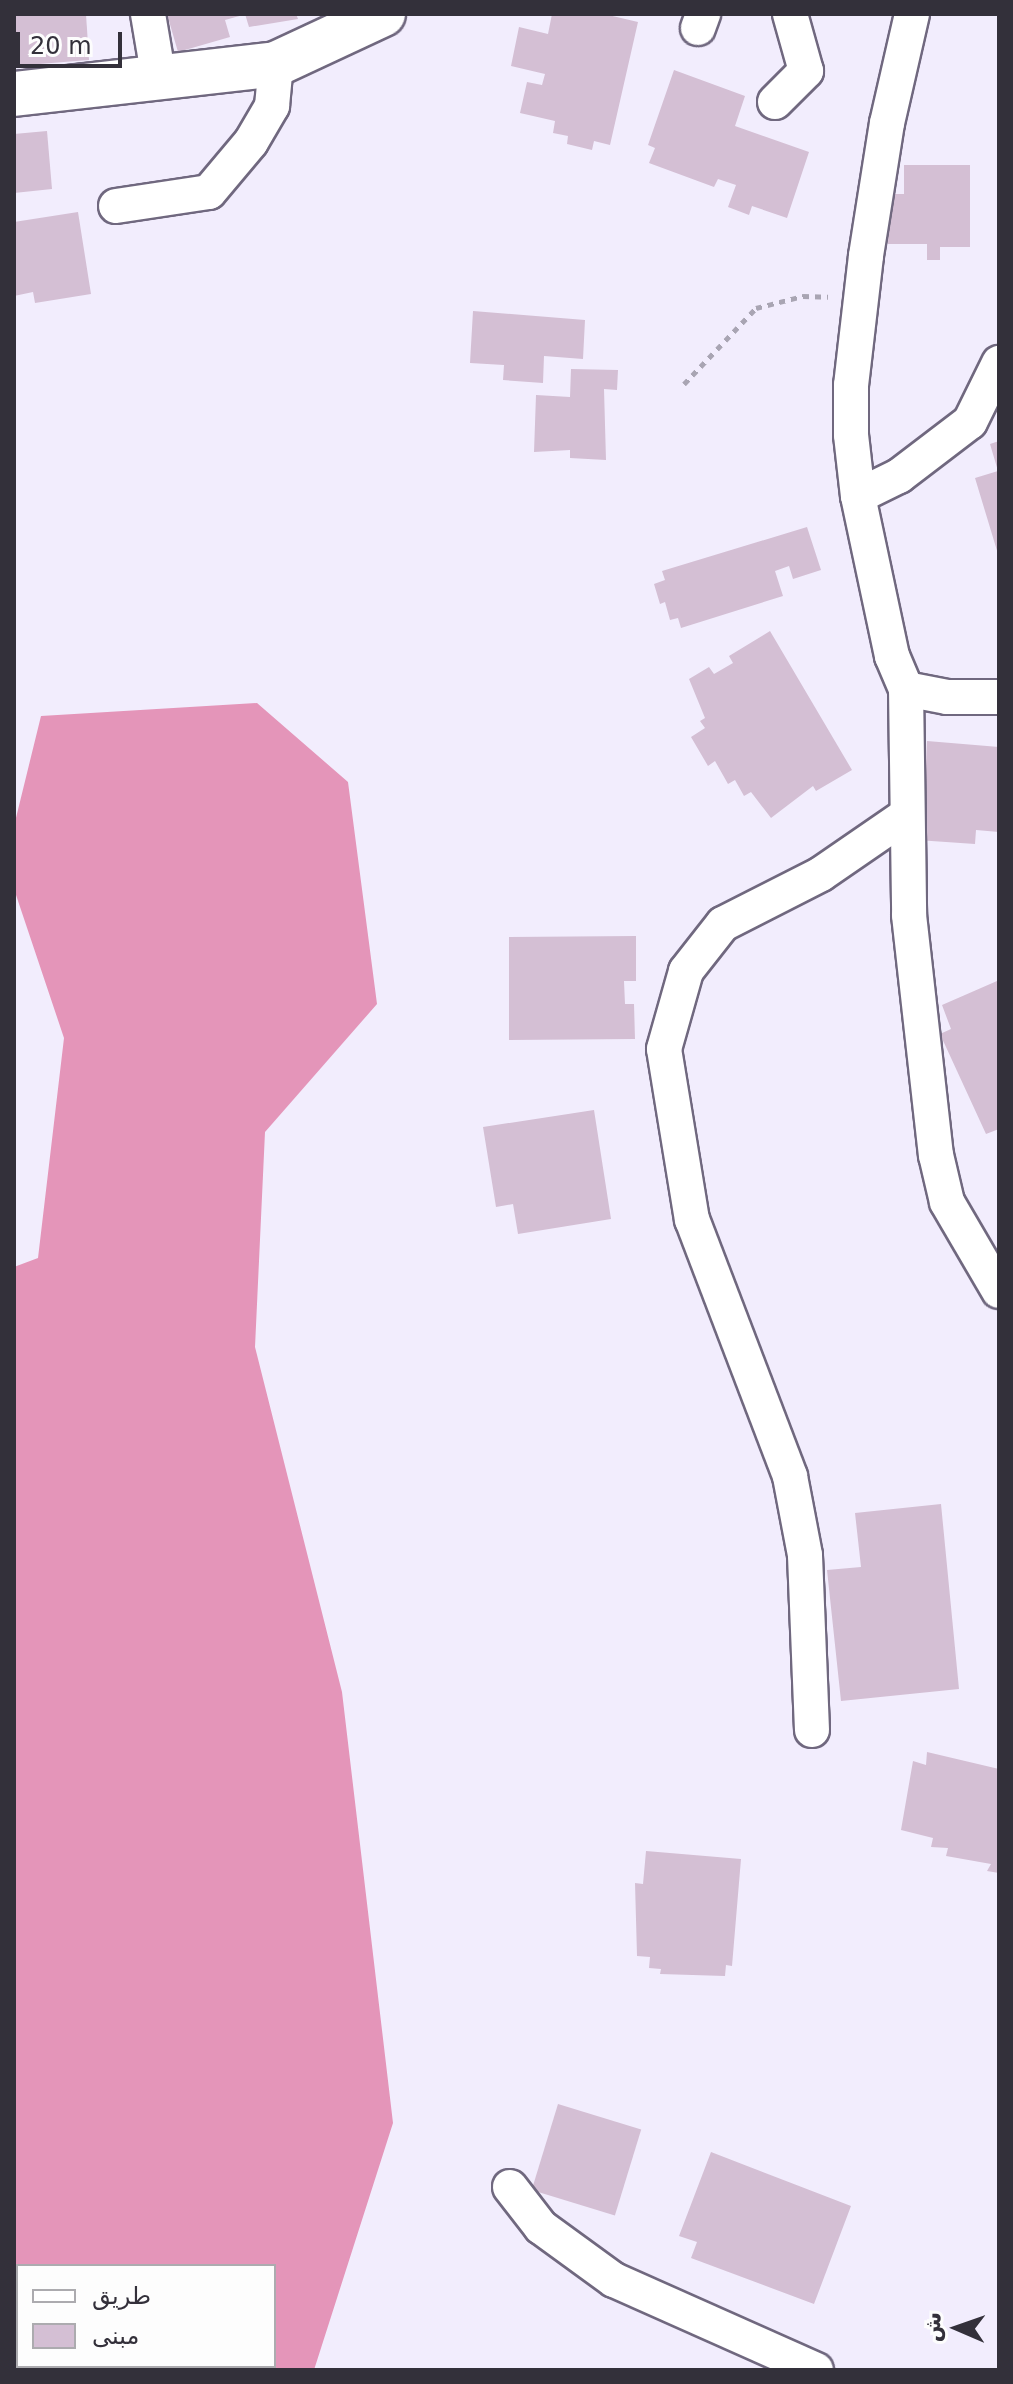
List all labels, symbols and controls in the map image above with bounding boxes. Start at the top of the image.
scale bar [20,16,126,66]
text: 20 m [30,32,92,60]
legend [16,2264,276,2368]
text: طريق [92,2282,151,2310]
north arrow [917,2288,997,2368]
text: ش [919,2312,946,2343]
text: مبنى [92,2322,139,2350]

